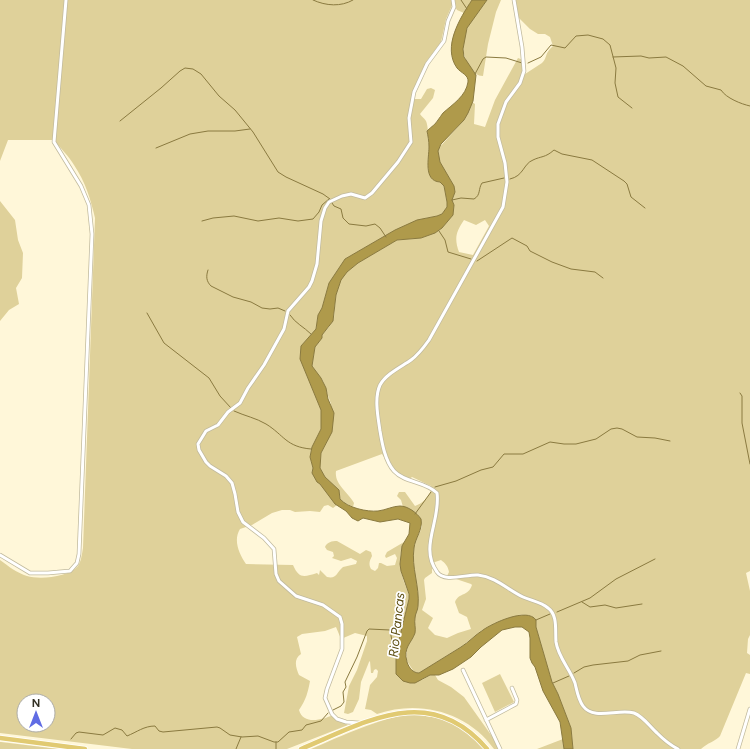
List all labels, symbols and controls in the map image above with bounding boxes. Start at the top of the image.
water label: Rio Pancas [386,592,407,658]
north arrow [16,693,56,733]
text: N [32,697,40,710]

